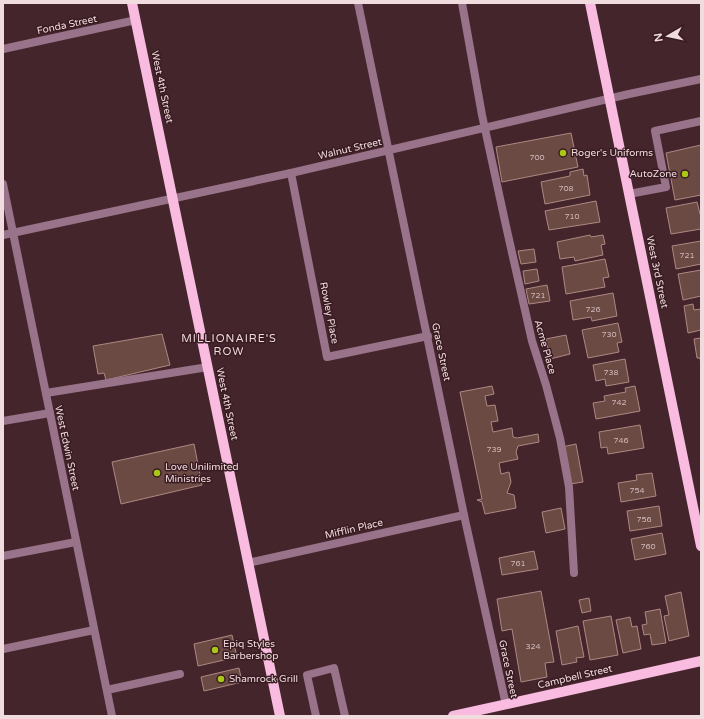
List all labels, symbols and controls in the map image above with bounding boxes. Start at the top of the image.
street label: Fonda Street [36,13,98,37]
north arrow [648,16,688,56]
text: N [652,32,666,43]
street label: West 4th Street [148,50,176,125]
street label: Walnut Street [317,136,383,162]
place label: Roger's Uniforms [571,147,653,159]
marker: Roger's Uniforms [558,148,568,158]
house number: 700 [529,153,545,162]
place label: AutoZone [630,168,677,180]
marker: AutoZone [680,169,690,179]
house number: 708 [558,184,574,193]
house number: 710 [564,212,580,221]
street label: West 3rd Street [643,235,671,310]
house number: 721 [679,251,695,260]
street label: Rowley Place [317,281,341,345]
house number: 721 [530,291,546,300]
house number: 726 [585,305,601,314]
street label: Acme Place [532,319,559,376]
street label: Grace Street [429,322,453,382]
house number: 730 [601,330,617,339]
district label: MILLIONAIRE'S ROW [181,332,277,358]
street label: West 4th Street [213,367,241,442]
house number: 738 [603,368,619,377]
house number: 742 [611,398,627,407]
street label: West Edwin Street [52,404,82,492]
house number: 746 [613,436,629,445]
house number: 739 [486,445,502,454]
place label: Love Unilimited Ministries [165,461,239,485]
marker: Love Unilimited Ministries [152,468,162,478]
house number: 754 [629,486,645,495]
house number: 756 [636,515,652,524]
street label: Mifflin Place [324,516,385,542]
house number: 760 [640,542,656,551]
house number: 761 [510,559,526,568]
place label: Epiq Styles Barbershop [223,638,278,662]
street label: Grace Street [496,639,520,699]
house number: 324 [525,642,541,651]
marker: Epiq Styles Barbershop [210,645,220,655]
street label: Campbell Street [537,663,614,691]
place label: Shamrock Grill [229,673,298,685]
marker: Shamrock Grill [216,674,226,684]

